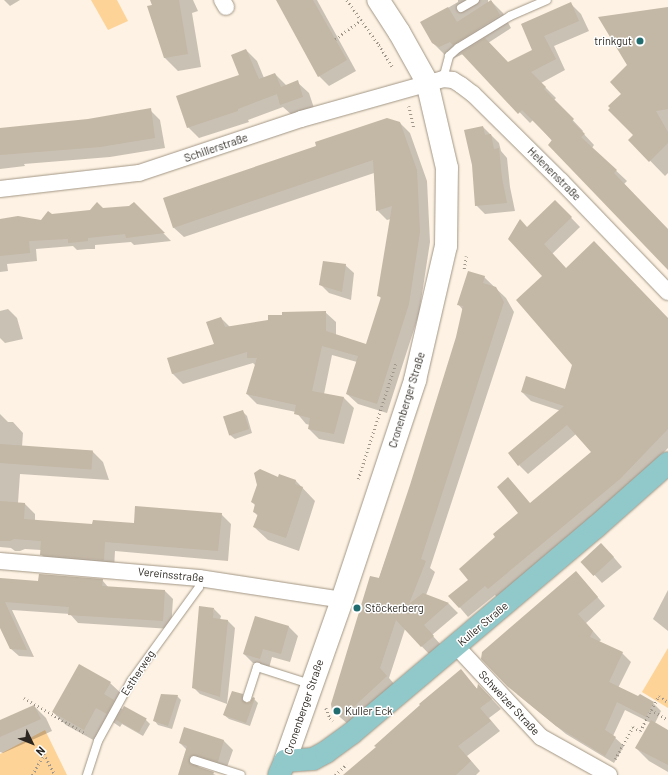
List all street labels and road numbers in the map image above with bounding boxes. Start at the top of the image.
street label: Schillerstraße [182,131,250,165]
street label: Helenenstraße [525,145,583,203]
street label: Cronenberger Straße [386,350,428,450]
street label: Vereinsstraße [137,565,205,585]
street label: Kuller Straße [455,599,511,649]
street label: Estherweg [118,648,158,698]
street label: Cronenberger Straße [281,658,327,756]
street label: Schweizer Straße [476,668,542,738]

